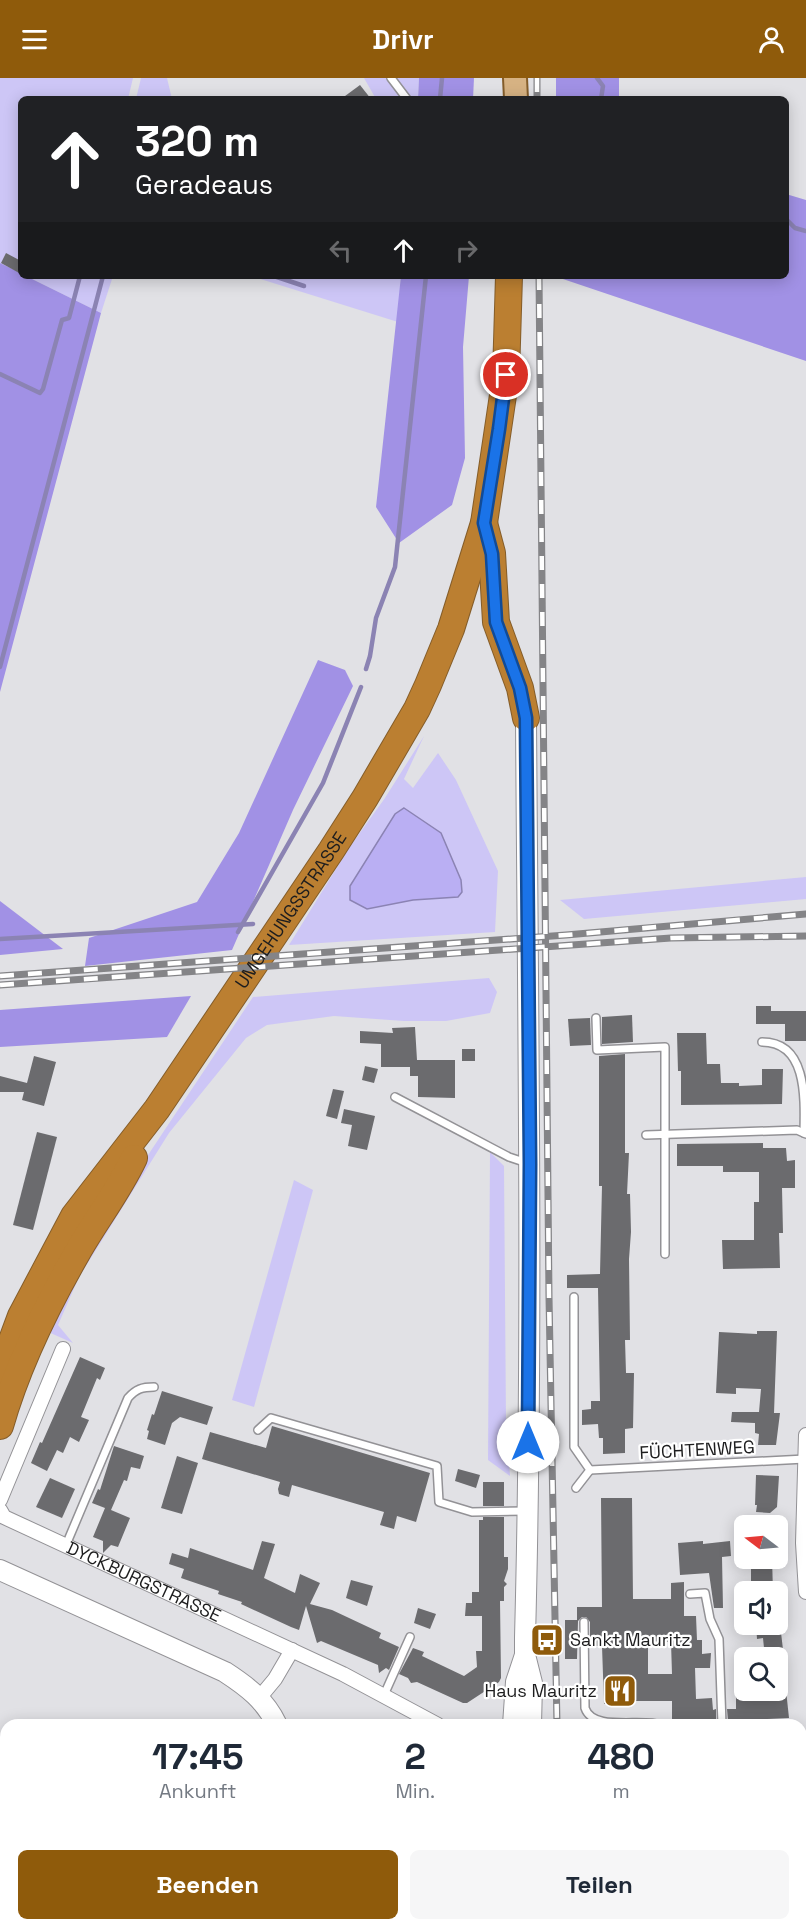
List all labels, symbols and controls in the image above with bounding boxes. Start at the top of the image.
text: Drivr [372,22,434,57]
icon: menu [18,23,51,56]
icon: person [755,23,788,56]
text: 320 m [135,115,259,168]
icon: ahead [36,120,114,198]
text: Geradeaus [135,167,273,202]
icon: left [324,234,357,267]
icon: ahead [387,234,420,267]
icon: right [450,234,483,267]
pin [480,349,531,400]
icon: arrive [489,358,522,391]
street label: UMGEHUNGSSTRASSE [229,827,351,993]
position arrow [496,1410,560,1474]
street label: FÜCHTENWEG [639,1435,755,1464]
north arrow [734,1515,788,1569]
map controls [734,1515,788,1701]
street label: DYCKBURGSTRASSE [63,1536,225,1627]
button: sound [734,1581,788,1635]
bus stop icon: Sankt Mauritz [529,1622,565,1658]
place label: Sankt Mauritz [570,1628,691,1651]
button: search [734,1647,788,1701]
restaurant icon: Haus Mauritz [602,1673,638,1709]
place label: Haus Mauritz [484,1679,597,1702]
text: 17:45 [152,1734,244,1780]
text: 2 [405,1734,426,1780]
text: 480 [587,1734,655,1780]
text: Ankunft [159,1778,237,1804]
text: Min. [396,1778,435,1804]
text: m [612,1778,630,1804]
button: Beenden [18,1850,398,1919]
button: Teilen [410,1850,789,1919]

